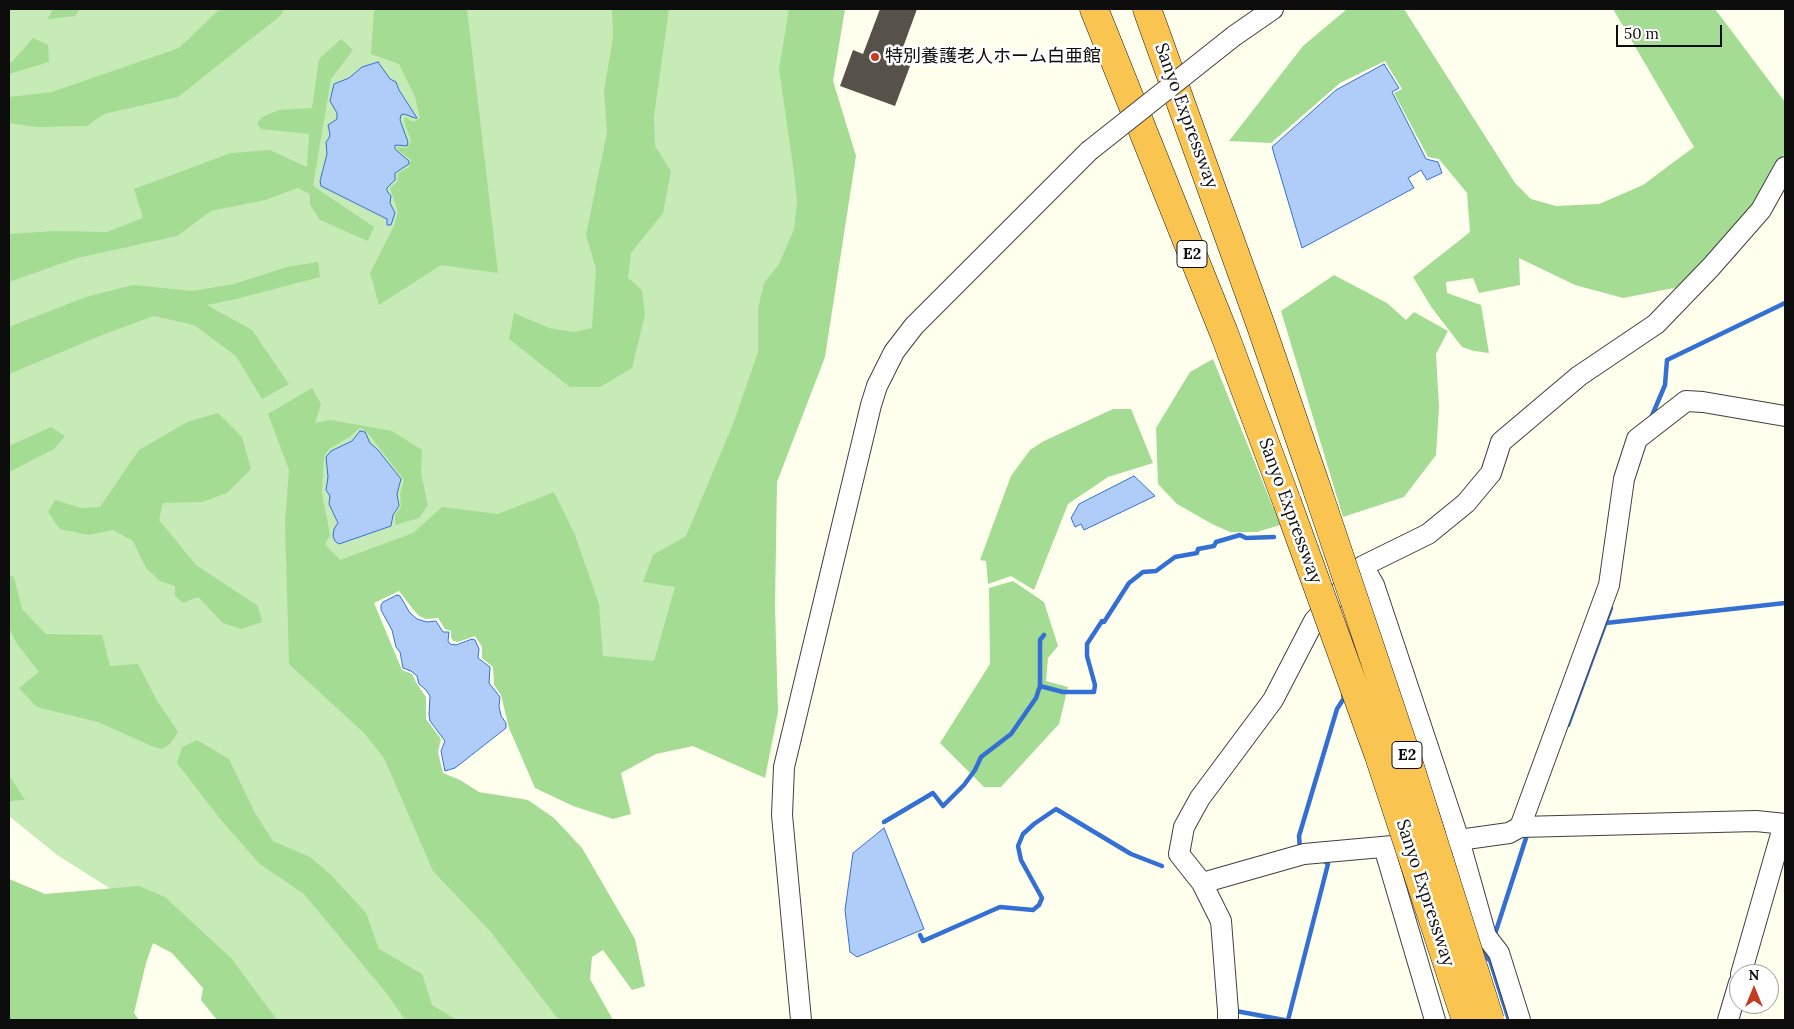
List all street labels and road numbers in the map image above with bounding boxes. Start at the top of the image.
street label: Sanyo Expressway [1150,40,1222,192]
road number: E2 [1177,240,1207,268]
street label: Sanyo Expressway [1254,435,1326,587]
road number: E2 [1392,742,1422,768]
street label: Sanyo Expressway [1391,817,1459,969]

